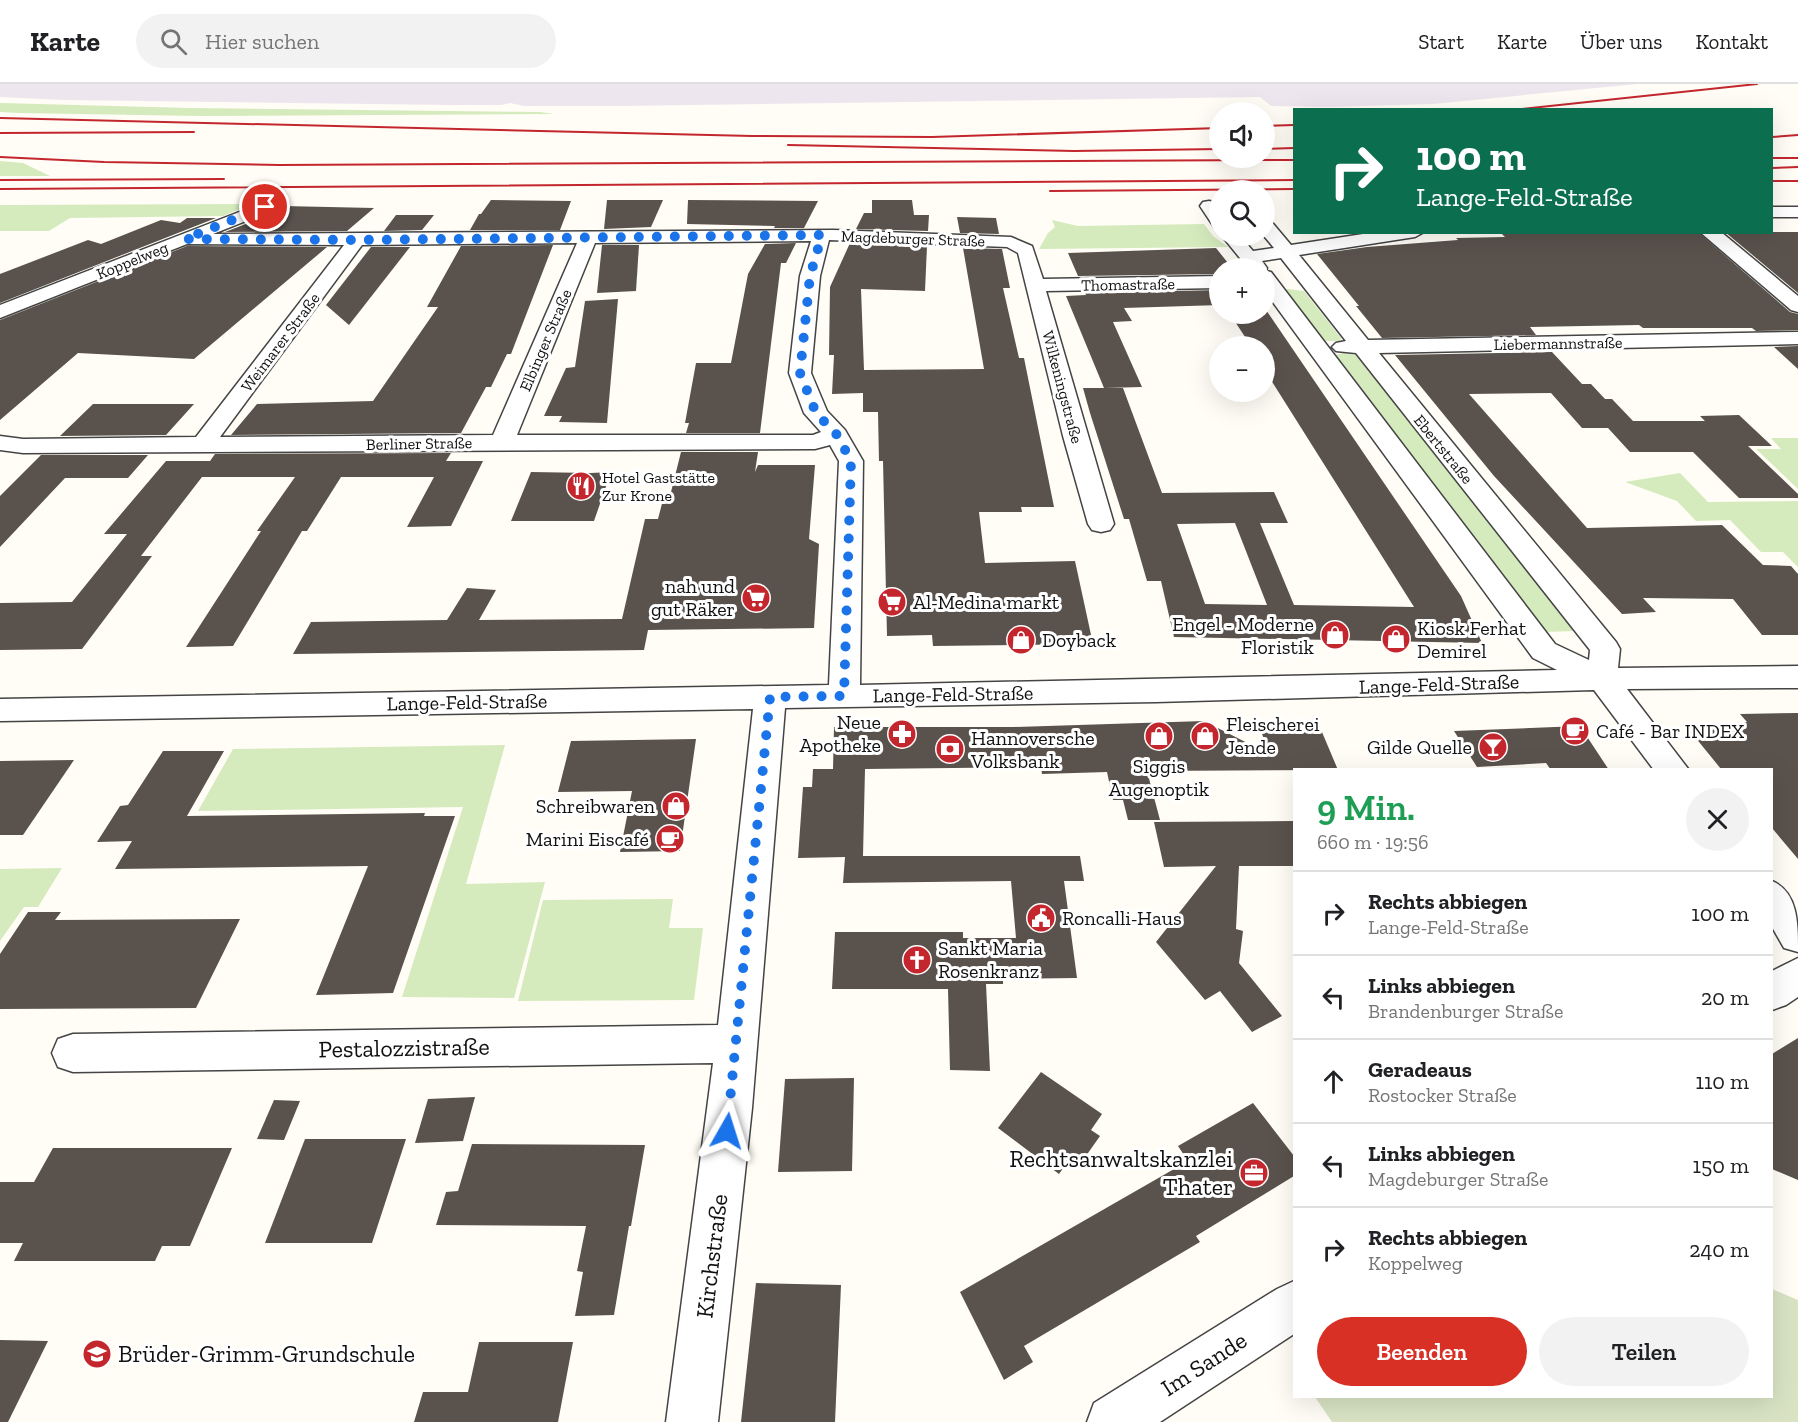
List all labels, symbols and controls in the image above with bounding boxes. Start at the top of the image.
search box [136,14,556,68]
text: Karte [30,25,100,58]
icon: search [157,25,190,58]
text: Hier suchen [205,28,319,55]
text: Start [1418,29,1464,54]
text: Karte [1497,29,1547,54]
text: Über uns [1580,29,1662,54]
text: Kontakt [1695,29,1768,54]
map controls [1209,102,1275,402]
button: sound [1209,102,1275,168]
text: 100 m [1416,130,1526,181]
icon: right [1317,132,1395,210]
button: search [1209,180,1275,246]
pin [239,181,290,232]
text: Lange-Feld-Straße [1416,181,1633,213]
icon: arrive [248,190,281,223]
street label: Magdeburger Straße [841,226,985,251]
street label: Koppelweg [94,237,171,283]
button: + [1209,258,1275,324]
street label: Thomastraße [1081,274,1175,295]
street label: Elbinger Straße [515,286,576,394]
street label: Weimarer Straße [237,289,324,396]
street label: Wilkeningstraße [1038,329,1087,446]
street label: Liebermannstraße [1493,333,1623,354]
button: − [1209,336,1275,402]
street label: Ebertstraße [1410,411,1477,488]
street label: Berliner Straße [366,433,472,454]
place label: Hotel Gaststätte Zur Krone [602,468,715,505]
restaurant icon: Hotel Gaststätte Zur Krone [565,470,597,502]
place label: nah und gut Räker [651,574,735,621]
supermarket icon: nah und gut Räker [740,582,772,614]
supermarket icon: Al-Medina markt [876,586,908,618]
place label: Al-Medina markt [913,590,1060,614]
place label: Engel - Moderne Floristik [1172,612,1315,659]
place label: Kiosk Ferhat Demirel [1417,616,1527,663]
shop icon: Engel - Moderne Floristik [1319,619,1351,651]
shop icon: Kiosk Ferhat Demirel [1380,623,1412,655]
shop icon: Doyback [1005,624,1037,656]
place label: Doyback [1042,628,1117,652]
street label: Lange-Feld-Straße [1358,669,1520,699]
street label: Lange-Feld-Straße [873,681,1033,707]
street label: Lange-Feld-Straße [387,689,547,715]
place label: Neue Apotheke [799,710,881,757]
place label: Fleischerei Jende [1226,712,1320,759]
cafe icon: Café - Bar INDEX [1559,715,1591,747]
pharmacy icon: Neue Apotheke [886,718,918,750]
place label: Café - Bar INDEX [1596,719,1744,743]
shop icon: Siggis Augenoptik [1143,720,1175,752]
shop icon: Fleischerei Jende [1189,720,1221,752]
place label: Hannoversche Volksbank [970,726,1095,773]
bar icon: Gilde Quelle [1477,731,1509,763]
bank icon: Hannoversche Volksbank [934,733,966,765]
place label: Gilde Quelle [1367,735,1472,759]
place label: Siggis Augenoptik [1109,754,1210,801]
text: 9 Min. [1317,786,1415,829]
button: close [1686,788,1749,851]
shop icon: Schreibwaren [660,790,692,822]
place label: Schreibwaren [536,794,656,818]
cafe icon: Marini Eiscafé [654,823,686,855]
place label: Marini Eiscafé [526,827,649,851]
text: 660 m · 19:56 [1317,830,1429,854]
text: Rechts abbiegen [1368,888,1527,915]
icon: right [1317,897,1350,930]
text: 100 m [1691,900,1749,927]
public building icon: Roncalli-Haus [1025,902,1057,934]
place label: Roncalli-Haus [1062,906,1182,930]
text: Lange-Feld-Straße [1368,915,1529,939]
place label: Sankt Maria Rosenkranz [938,936,1043,983]
church icon: Sankt Maria Rosenkranz [901,944,933,976]
text: Links abbiegen [1368,972,1515,999]
icon: left [1317,981,1350,1014]
text: 20 m [1701,984,1749,1011]
text: Brandenburger Straße [1368,999,1563,1023]
street label: Pestalozzistraße [318,1032,490,1063]
text: Geradeaus [1368,1056,1472,1083]
icon: ahead [1317,1065,1350,1098]
text: 110 m [1695,1068,1749,1095]
text: Rostocker Straße [1368,1083,1517,1107]
position arrow [695,1099,759,1163]
text: Links abbiegen [1368,1140,1515,1167]
place label: Rechtsanwaltskanzlei Thater [1009,1144,1233,1201]
icon: left [1317,1149,1350,1182]
text: 150 m [1693,1152,1749,1179]
office icon: Rechtsanwaltskanzlei Thater [1238,1157,1270,1189]
text: Magdeburger Straße [1368,1167,1548,1191]
street label: Kirchstraße [690,1192,733,1320]
text: Rechts abbiegen [1368,1224,1527,1251]
icon: right [1317,1233,1350,1266]
text: 240 m [1689,1236,1749,1263]
text: Koppelweg [1368,1251,1463,1275]
button: Beenden [1317,1317,1527,1386]
button: Teilen [1539,1317,1749,1386]
street label: Im Sande [1155,1325,1252,1402]
school or university icon: Brüder-Grimm-Grundschule [81,1338,113,1370]
place label: Brüder-Grimm-Grundschule [118,1339,415,1368]

